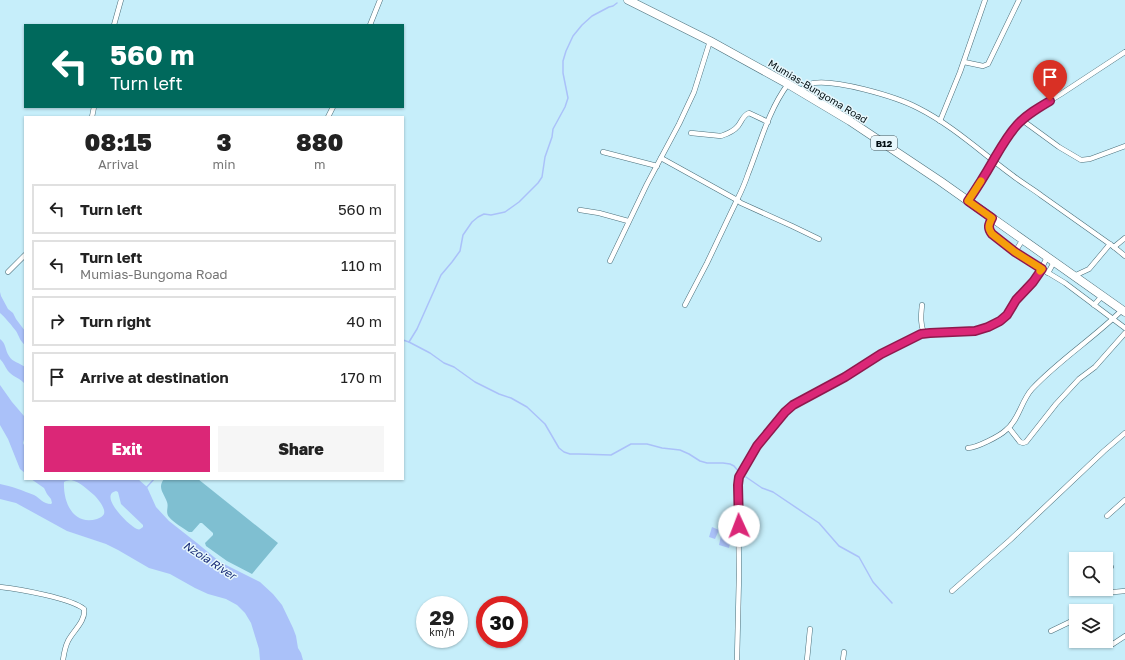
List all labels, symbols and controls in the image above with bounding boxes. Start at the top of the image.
text: 560 m [110,38,195,71]
icon: left [44,40,96,92]
street label: Mumias-Bungoma Road [766,57,870,125]
pin [1033,60,1067,101]
icon: arrive [1039,66,1061,88]
text: Turn left [110,72,183,94]
text: 08:15 [85,127,152,156]
text: 3 [216,127,232,156]
text: 880 [296,127,343,156]
road number: B12 [871,136,897,150]
text: Arrival [98,156,139,172]
text: min [213,156,235,172]
text: m [314,156,325,172]
icon: left [46,198,68,220]
text: Turn left [80,200,142,218]
text: 560 m [338,200,382,218]
text: Turn left [80,248,142,266]
icon: left [46,254,68,276]
text: 110 m [341,256,382,274]
text: Mumias-Bungoma Road [80,266,228,282]
icon: right [46,310,68,332]
text: Turn right [80,312,151,330]
text: 40 m [347,312,382,330]
icon: arrive [46,366,68,388]
text: Arrive at destination [80,368,229,386]
text: 170 m [340,368,382,386]
button: Exit [44,426,210,472]
button: Share [218,426,384,472]
position arrow [718,505,760,547]
water label: Nzoia River [181,538,240,583]
map controls [1069,552,1113,648]
button: search [1069,552,1113,596]
speed limit sign: 30 [476,596,528,648]
button: layers [1069,604,1113,648]
text: 29 [430,605,454,629]
text: km/h [429,626,455,638]

